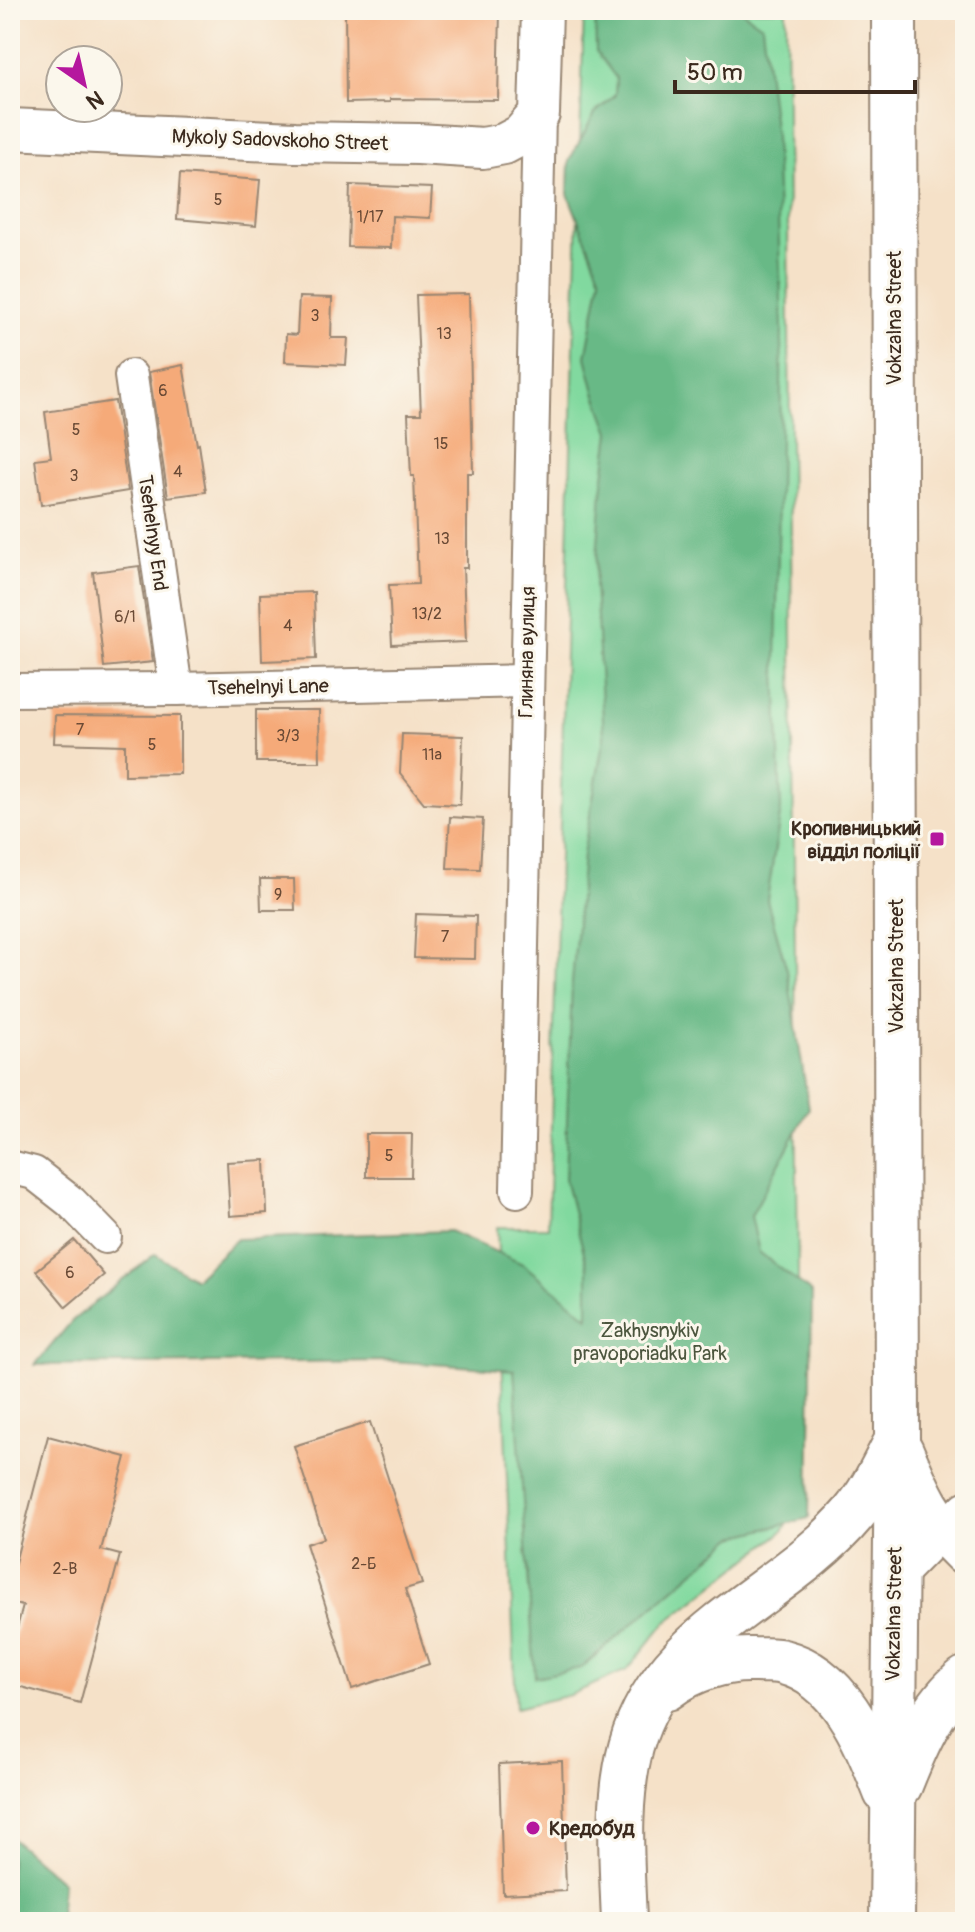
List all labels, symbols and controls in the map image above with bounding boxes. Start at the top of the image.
north arrow [44,44,124,124]
scale bar [675,44,915,94]
text: 50 m [687,58,743,87]
text: N [81,84,109,116]
street label: Mykoly Sadovskoho Street [171,124,390,156]
house number: 5 [214,190,222,210]
house number: 1/17 [357,207,384,227]
street label: Vokzalna Street [882,250,907,385]
house number: 3 [311,306,320,326]
house number: 13 [436,324,452,344]
house number: 6 [158,381,168,401]
house number: 5 [72,420,80,440]
house number: 15 [434,434,448,454]
house number: 4 [173,462,183,482]
house number: 3 [70,466,79,486]
street label: Tsehelnyy End [132,473,174,593]
house number: 13 [434,529,450,549]
street label: Глиняна вулиця [513,586,541,718]
house number: 13/2 [412,604,442,624]
house number: 6/1 [114,607,136,627]
house number: 4 [283,616,293,636]
street label: Tsehelnyi Lane [207,673,329,701]
house number: 7 [76,720,85,740]
house number: 3/3 [276,726,300,746]
house number: 5 [148,735,156,755]
house number: 11а [422,745,442,765]
place label: Кропивницький відділ поліції [791,816,921,864]
marker: Кропивницький відділ поліції [928,830,946,848]
house number: 9 [274,885,282,905]
street label: Vokzalna Street [884,898,909,1033]
house number: 7 [441,927,450,947]
house number: 5 [385,1146,393,1166]
house number: 6 [65,1263,75,1283]
park label: Zakhysnykiv pravoporiadku Park [573,1318,727,1366]
street label: Vokzalna Street [880,1545,908,1682]
house number: 2-Б [351,1554,377,1574]
house number: 2-В [53,1559,77,1579]
place label: Кредобуд [549,1816,636,1841]
marker: Кредобуд [524,1819,542,1837]

